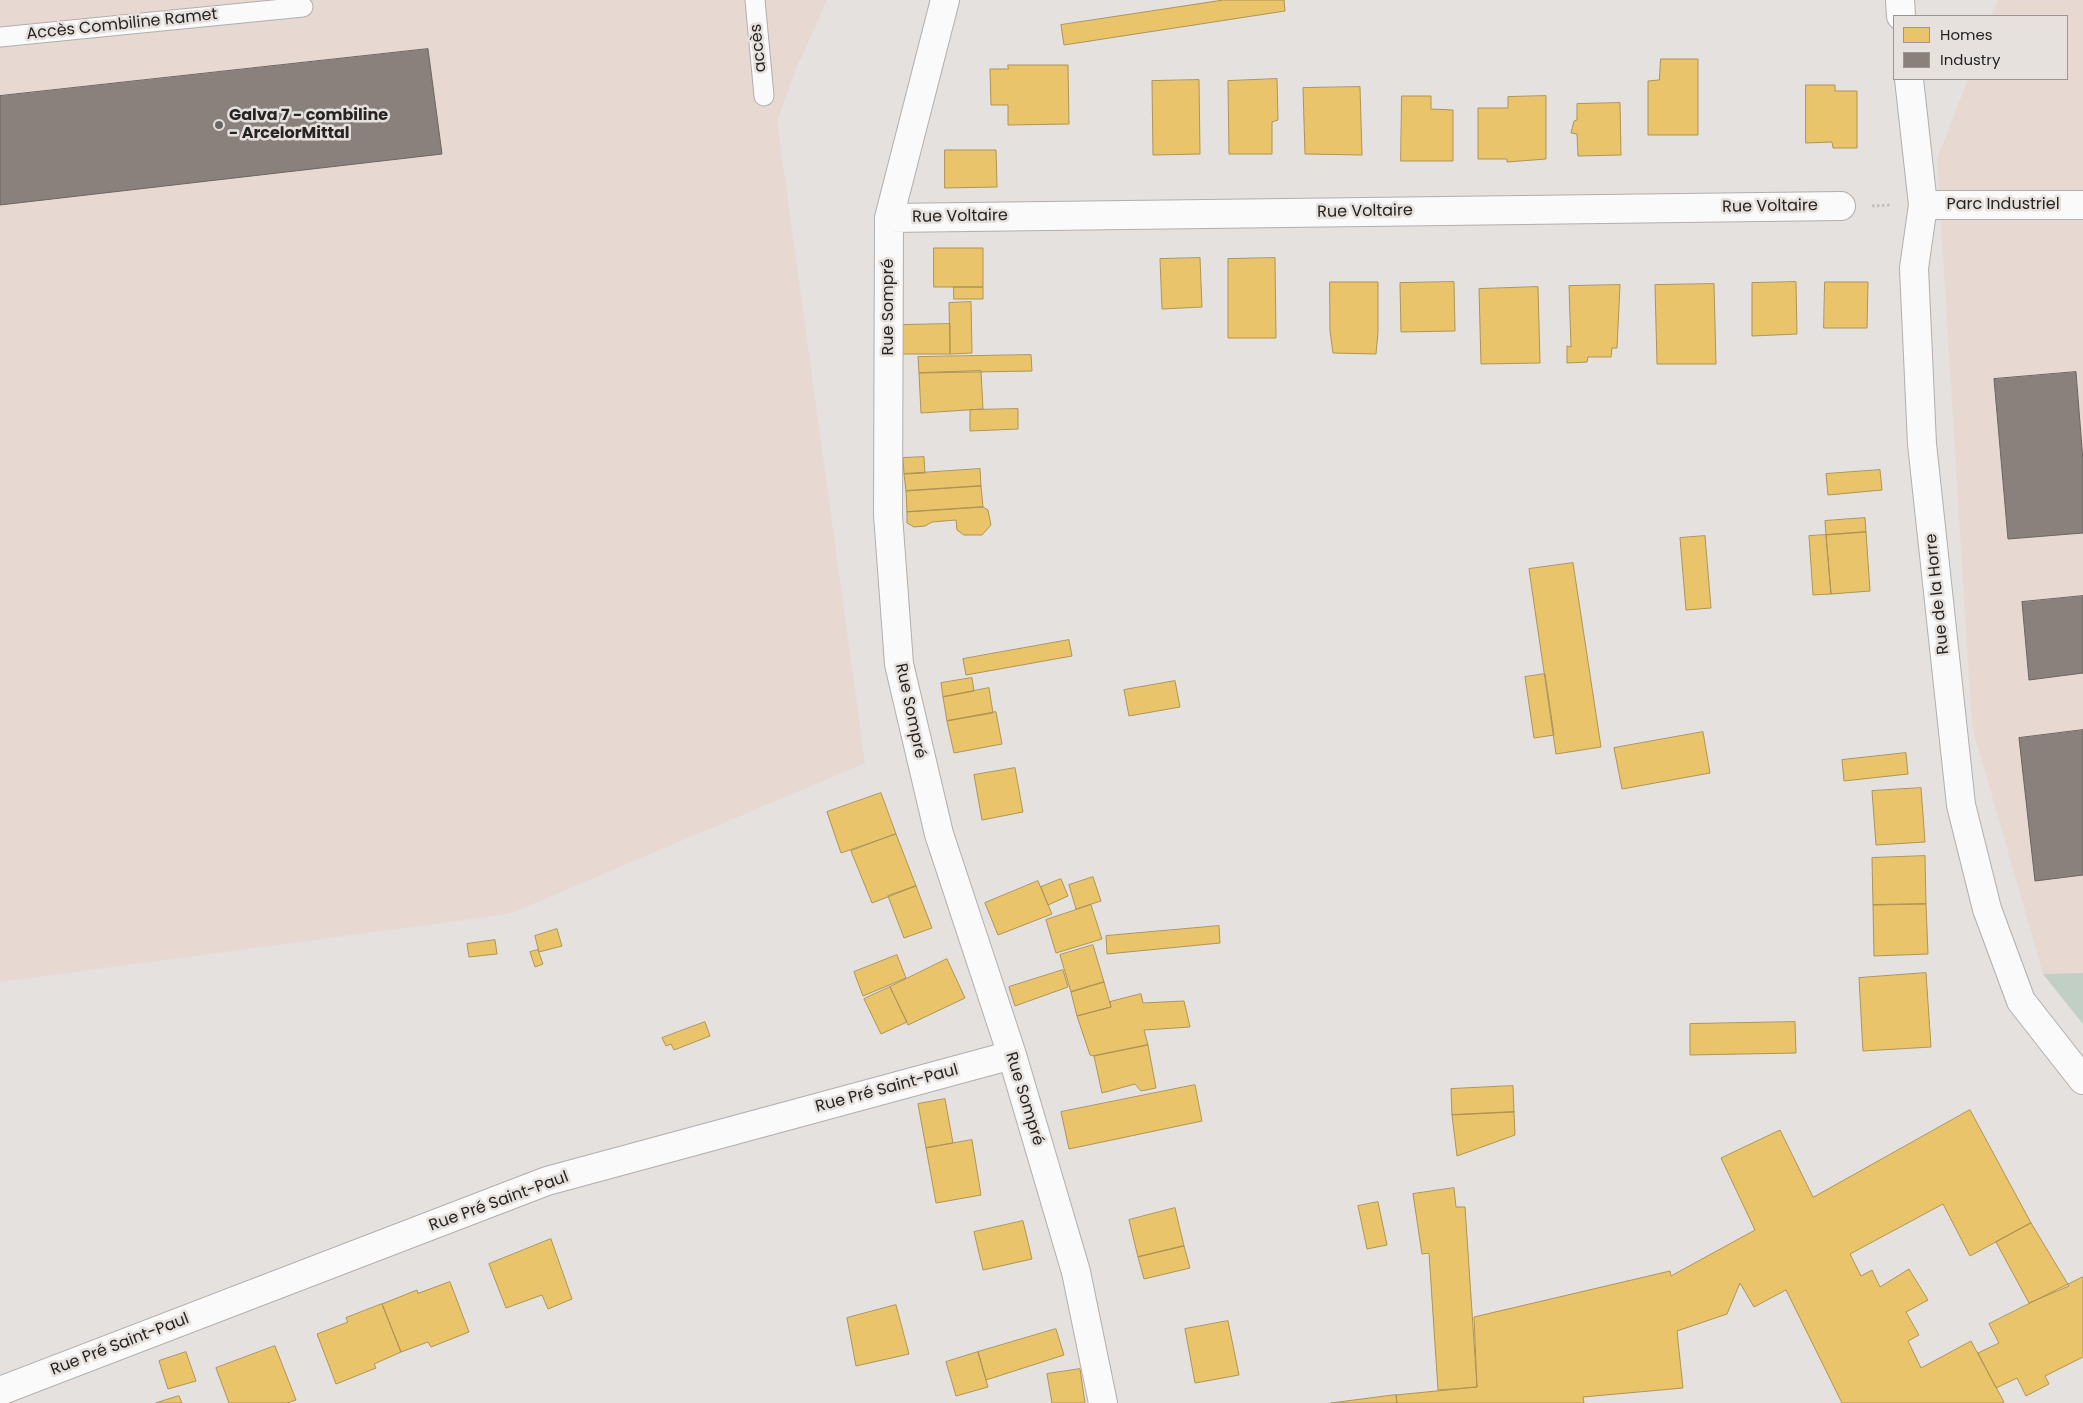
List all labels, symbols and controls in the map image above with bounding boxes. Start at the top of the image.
street label: Accès Combiline Ramet [26,5,218,45]
legend [1893,15,2068,80]
street label: accès [747,23,771,73]
text: Homes [1940,24,1993,45]
text: Industry [1940,49,2000,70]
place label: Galva 7 - combiline - ArcelorMittal [229,106,388,144]
marker: Galva 7 - combiline - ArcelorMittal [213,119,225,131]
street label: Parc Industriel [1946,195,2060,215]
street label: Rue Voltaire [1722,197,1818,217]
street label: Rue Voltaire [1317,202,1413,222]
street label: Rue Voltaire [912,207,1008,227]
street label: Rue Sompré [879,259,899,355]
street label: Rue de la Horre [1922,533,1954,655]
street label: Rue Sompré [891,662,929,760]
street label: Rue Sompré [1001,1050,1047,1148]
street label: Rue Pré Saint-Paul [814,1061,960,1117]
street label: Rue Pré Saint-Paul [427,1168,571,1236]
street label: Rue Pré Saint-Paul [48,1310,192,1380]

